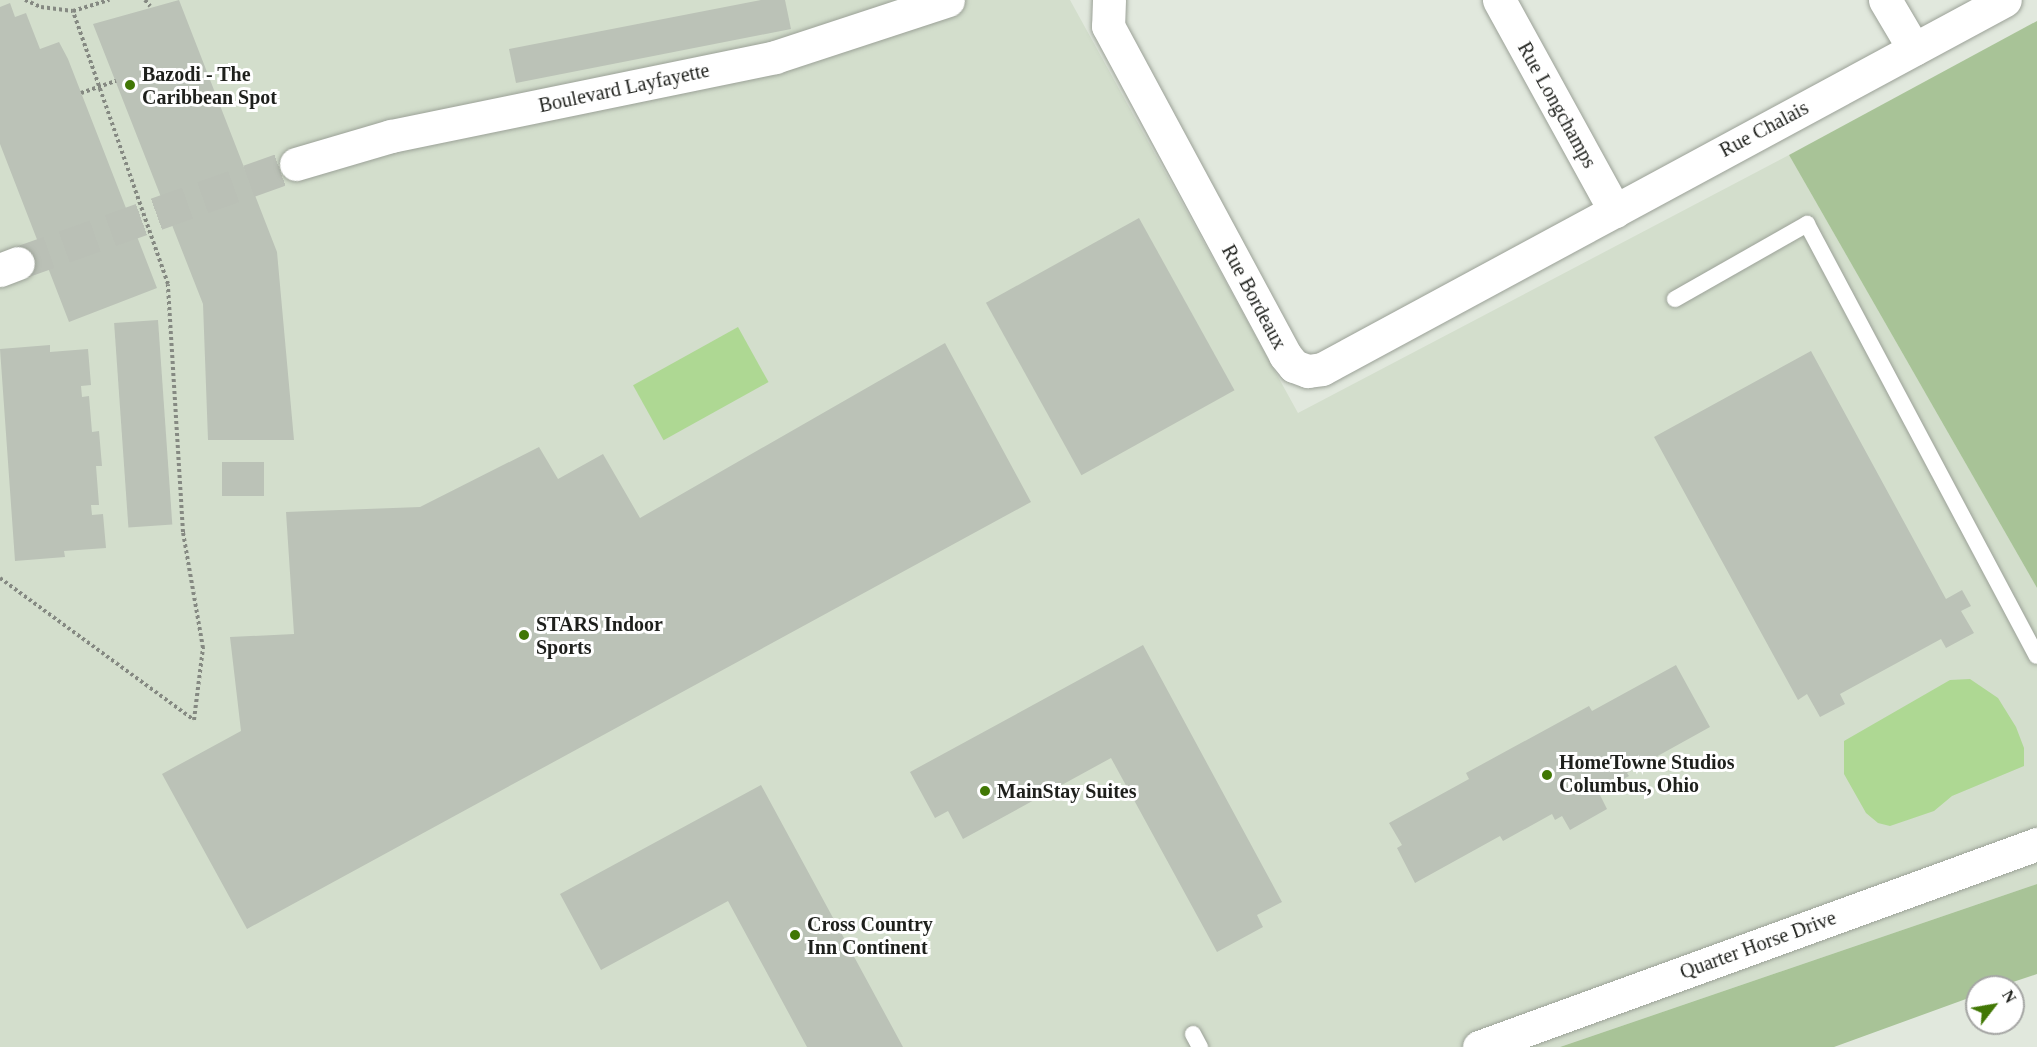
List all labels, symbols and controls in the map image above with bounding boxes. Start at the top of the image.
street label: Rue Longchamps [1512,38,1602,172]
street label: Boulevard Layfayette [536,58,712,118]
place label: Bazodi - The Caribbean Spot [142,62,277,109]
marker: Bazodi - The Caribbean Spot [123,78,137,92]
street label: Rue Chalais [1715,96,1813,162]
street label: Rue Bordeaux [1216,241,1292,353]
place label: STARS Indoor Sports [536,612,663,659]
marker: STARS Indoor Sports [517,628,531,642]
place label: HomeTowne Studios Columbus, Ohio [1559,751,1734,798]
marker: HomeTowne Studios Columbus, Ohio [1540,768,1554,782]
place label: MainStay Suites [997,779,1136,803]
marker: MainStay Suites [978,784,992,798]
street label: Quarter Horse Drive [1677,906,1839,984]
place label: Cross Country Inn Continent [807,912,933,959]
marker: Cross Country Inn Continent [788,928,802,942]
north arrow [1965,975,2025,1035]
text: N [1999,987,2019,1006]

